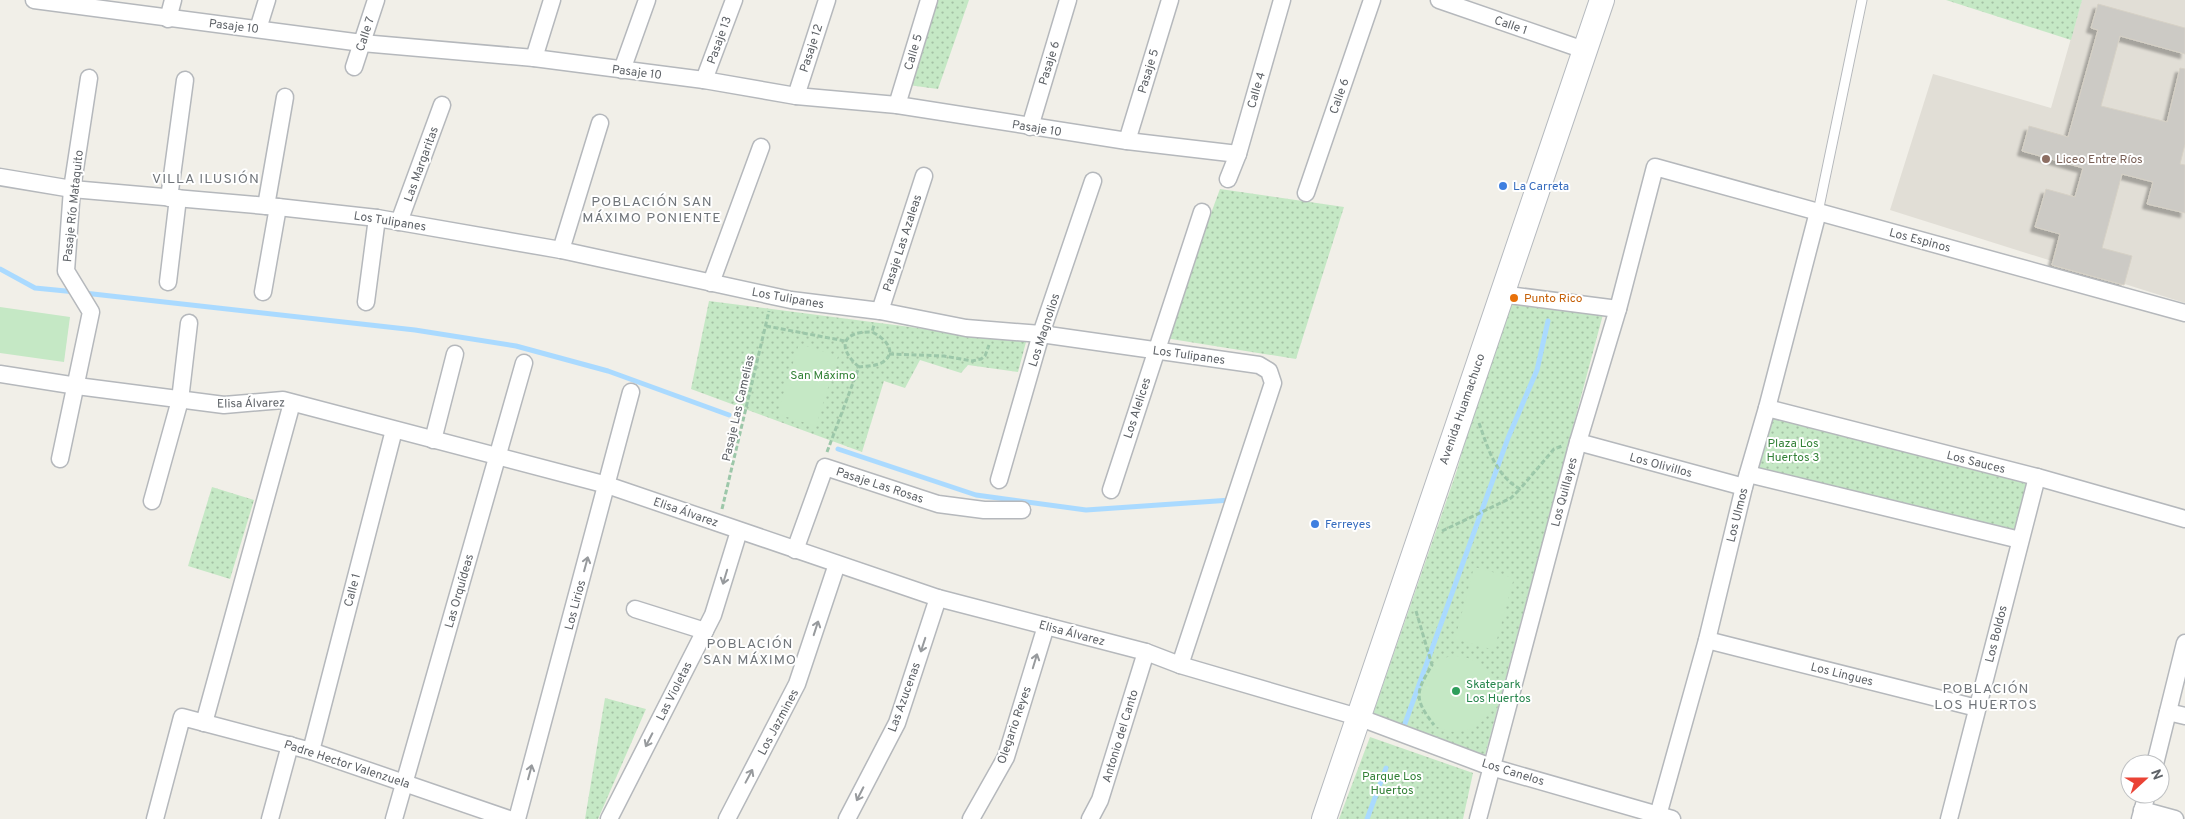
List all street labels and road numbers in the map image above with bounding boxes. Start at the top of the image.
street label: Calle 1 [1492,13,1529,39]
street label: Pasaje 13 [704,14,736,66]
street label: Calle 7 [353,15,379,54]
street label: Pasaje 10 [208,16,260,38]
street label: Pasaje 12 [797,22,827,75]
street label: Calle 5 [901,32,927,72]
street label: Pasaje 6 [1036,39,1064,87]
street label: Pasaje 5 [1135,47,1163,95]
street label: Pasaje 10 [611,62,663,84]
street label: Calle 4 [1244,70,1270,110]
street label: Calle 6 [1326,76,1354,116]
street label: Pasaje 10 [1011,117,1063,141]
street label: Las Margaritas [401,125,443,204]
street label: Pasaje Río Mataquito [60,149,88,263]
street label: Pasaje Las Azaleas [880,193,926,294]
street label: Los Tulipanes [353,208,427,236]
street label: Los Espinos [1887,225,1952,257]
street label: Los Tulipanes [750,285,825,313]
street label: Los Magnolios [1026,292,1064,369]
street label: Los Tulipanes [1152,343,1226,369]
street label: Avenida Huamachuco [1436,351,1490,467]
street label: Pasaje Las Camelias [719,353,759,463]
street label: Los Alelices [1121,376,1155,441]
street label: Elisa Álvarez [217,395,285,413]
street label: Los Sauces [1945,448,2007,478]
street label: Los Olivillos [1628,450,1694,482]
street label: Los Quillayes [1548,456,1582,529]
street label: Pasaje Las Rosas [834,464,926,508]
street label: Los Ulmos [1723,486,1752,544]
street label: Elisa Álvarez [651,494,720,532]
street label: Las Orquídeas [442,552,478,630]
street label: Calle 1 [341,572,365,609]
street label: Los Lirios [562,578,590,632]
street label: Los Boldos [1982,604,2012,665]
street label: Elisa Álvarez [1037,617,1107,650]
street label: Las Violetas [653,659,697,724]
street label: Los Lingues [1809,659,1875,690]
street label: Las Azucenas [885,660,925,735]
street label: Olegario Reyes [994,684,1036,766]
street label: Los Jazmines [755,687,803,758]
street label: Antonio del Canto [1099,688,1143,785]
street label: Padre Hector Valenzuela [282,737,412,793]
street label: Los Canelos [1479,756,1546,790]

